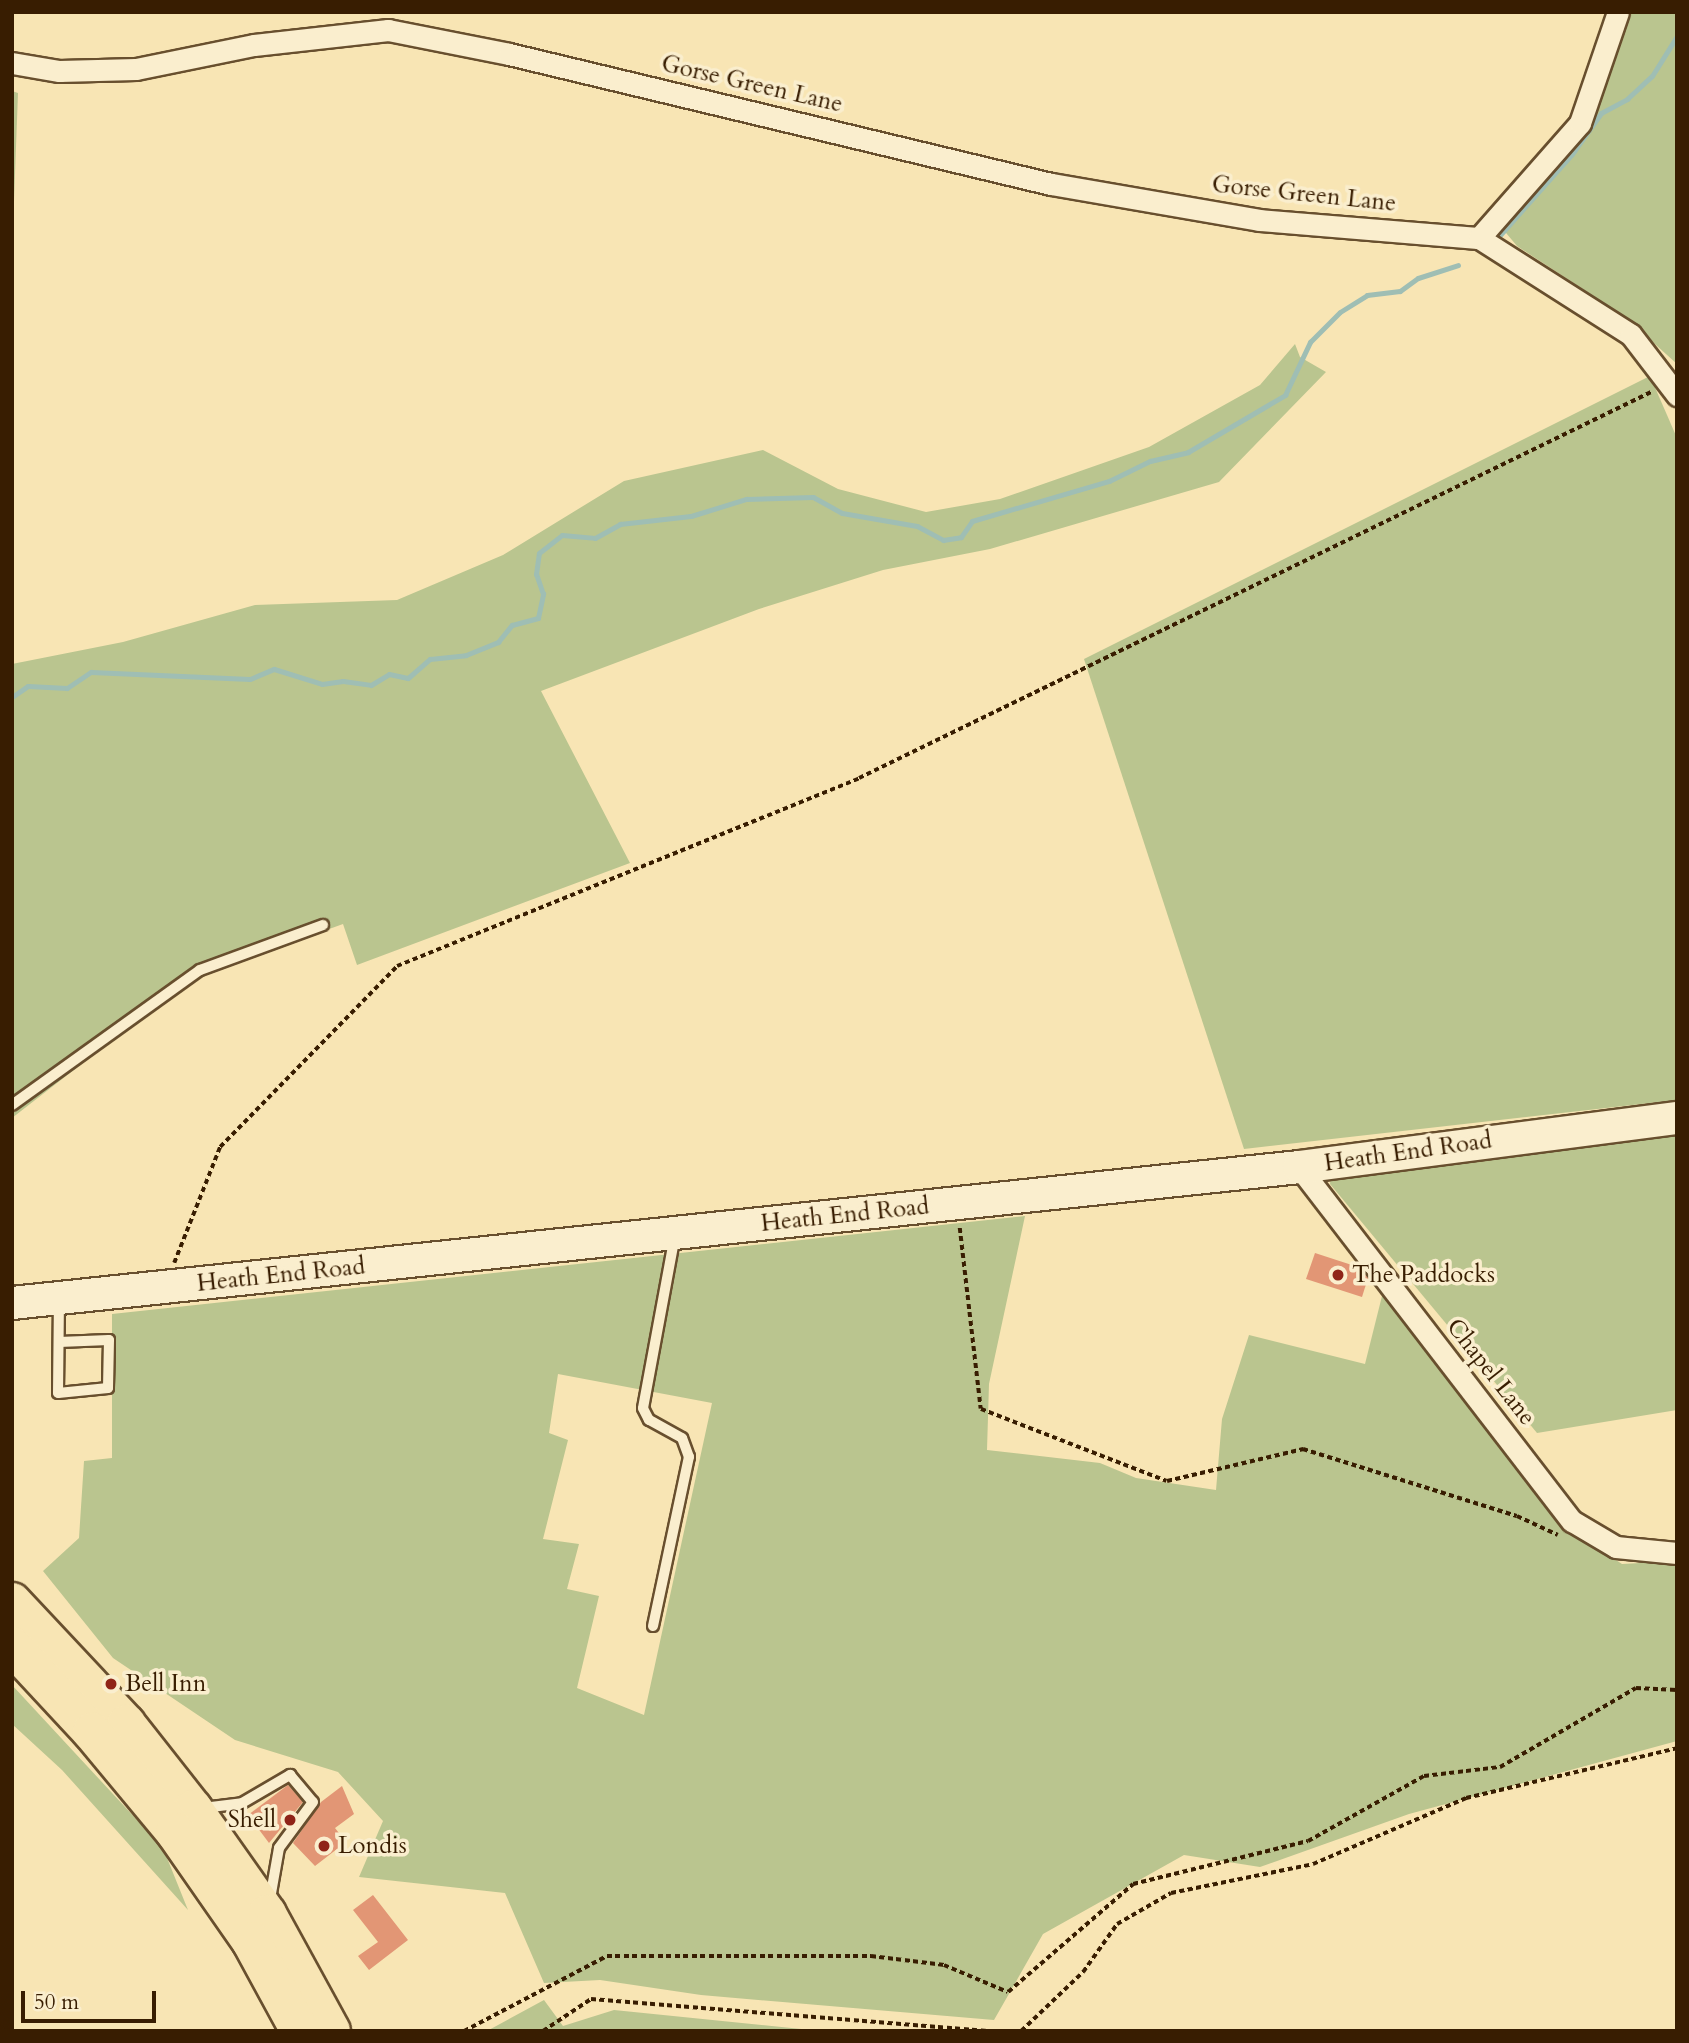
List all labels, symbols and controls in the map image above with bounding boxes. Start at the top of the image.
street label: Gorse Green Lane [659,49,845,119]
street label: Gorse Green Lane [1210,170,1398,218]
street label: Heath End Road [1322,1126,1494,1178]
street label: Heath End Road [759,1192,931,1238]
street label: Heath End Road [195,1252,367,1298]
place label: The Paddocks [1352,1261,1495,1289]
marker: The Paddocks [1330,1267,1346,1283]
street label: Chapel Lane [1440,1313,1542,1431]
place label: Bell Inn [125,1670,206,1698]
marker: Bell Inn [103,1676,119,1692]
place label: Shell [228,1806,276,1834]
marker: Shell [282,1812,298,1828]
place label: Londis [338,1832,407,1860]
marker: Londis [316,1838,332,1854]
scale bar [24,1976,159,2020]
text: 50 m [34,1988,79,2017]

